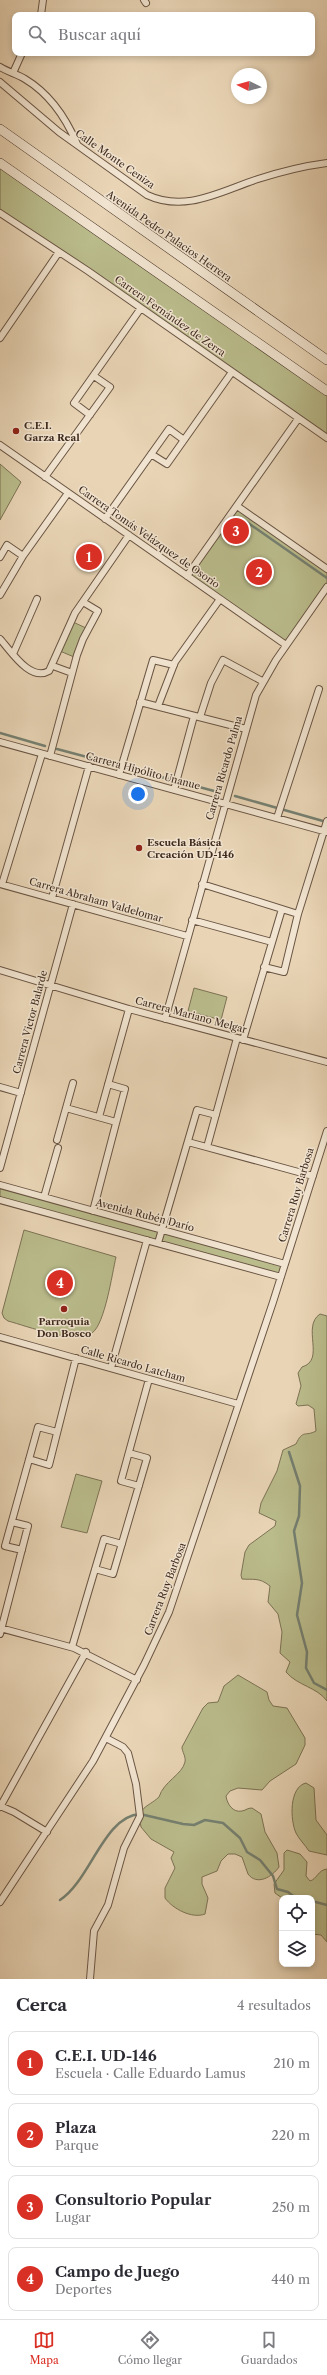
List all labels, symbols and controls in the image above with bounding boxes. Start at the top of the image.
search box [12,12,315,56]
icon: search [26,23,48,45]
text: Buscar aquí [58,25,141,44]
north arrow [231,68,267,104]
street label: Calle Monte Ceniza [73,127,158,192]
street label: Avenida Pedro Palacios Herrera [103,187,235,285]
street label: Carrera Fernández de Zerra [112,273,229,360]
place label: C.E.I. Garza Real [24,419,80,444]
marker: C.E.I. Garza Real [11,426,21,436]
street label: Carrera Tomás Velázquez de Osorio [76,483,222,591]
pin: 3 [223,516,249,546]
pin: 1 [76,542,102,572]
pin: 2 [246,557,272,587]
street label: Carrera Ricardo Palma [203,714,245,822]
street label: Carrera Hipólito Unanue [84,749,202,793]
your location [128,784,148,804]
place label: Escuela Básica Creación UD-146 [147,836,234,861]
marker: Escuela Básica Creación UD-146 [134,843,144,853]
street label: Carrera Abraham Valdelomar [28,875,165,926]
street label: Carrera Victor Balarde [10,968,50,1075]
street label: Carrera Mariano Melgar [134,994,249,1036]
street label: Carrera Ruy Barbosa [275,1145,317,1244]
street label: Avenida Rubén Darío [93,1195,196,1234]
pin: 4 [47,1268,73,1298]
marker: Parroquia Don Bosco [59,1304,69,1314]
place label: Parroquia Don Bosco [37,1315,91,1340]
street label: Calle Ricardo Latcham [79,1343,188,1385]
street label: Carrera Ruy Barbosa [141,1540,189,1637]
map controls [279,1895,315,1967]
button: locate [279,1895,315,1931]
button: layers [279,1931,315,1967]
text: Cerca [16,1995,67,2015]
text: 4 resultados [237,1997,311,2013]
text: C.E.I. UD-146 [55,2046,157,2065]
text: 1 [27,2055,33,2071]
text: 210 m [273,2055,310,2071]
text: Escuela · Calle Eduardo Lamus [55,2065,246,2081]
text: Plaza [55,2118,96,2137]
text: 2 [26,2127,34,2143]
text: 220 m [271,2127,310,2143]
text: Parque [55,2137,99,2153]
text: Consultorio Popular [55,2190,211,2209]
text: 3 [26,2199,34,2215]
text: 250 m [272,2199,310,2215]
text: Lugar [55,2209,91,2225]
text: Campo de Juego [55,2262,180,2281]
text: 4 [26,2271,34,2287]
text: 440 m [271,2271,310,2287]
text: Deportes [55,2281,112,2297]
tab: Mapa [29,2329,59,2367]
tab: Cómo llegar [118,2329,182,2367]
tab: Guardados [241,2329,298,2367]

